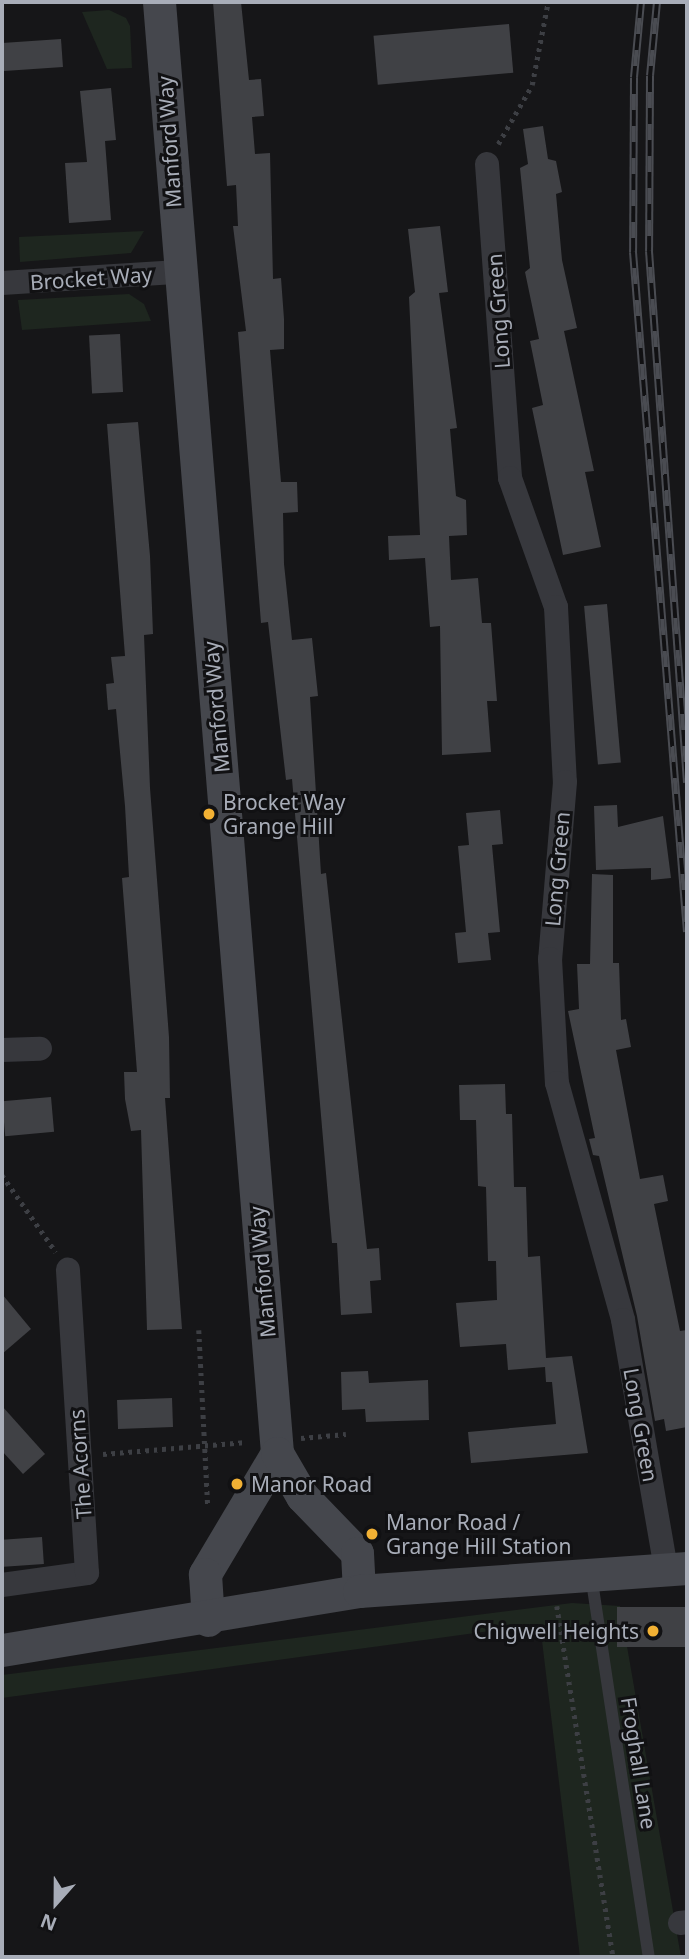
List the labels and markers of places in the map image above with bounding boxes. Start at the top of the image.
place label: Brocket Way Grange Hill [223,789,345,839]
marker: Brocket Way Grange Hill [201,806,217,822]
place label: Manor Road [251,1471,372,1497]
marker: Manor Road [229,1476,245,1492]
place label: Manor Road / Grange Hill Station [386,1509,571,1559]
marker: Manor Road / Grange Hill Station [364,1526,380,1542]
place label: Chigwell Heights [473,1618,639,1644]
marker: Chigwell Heights [645,1623,661,1639]

